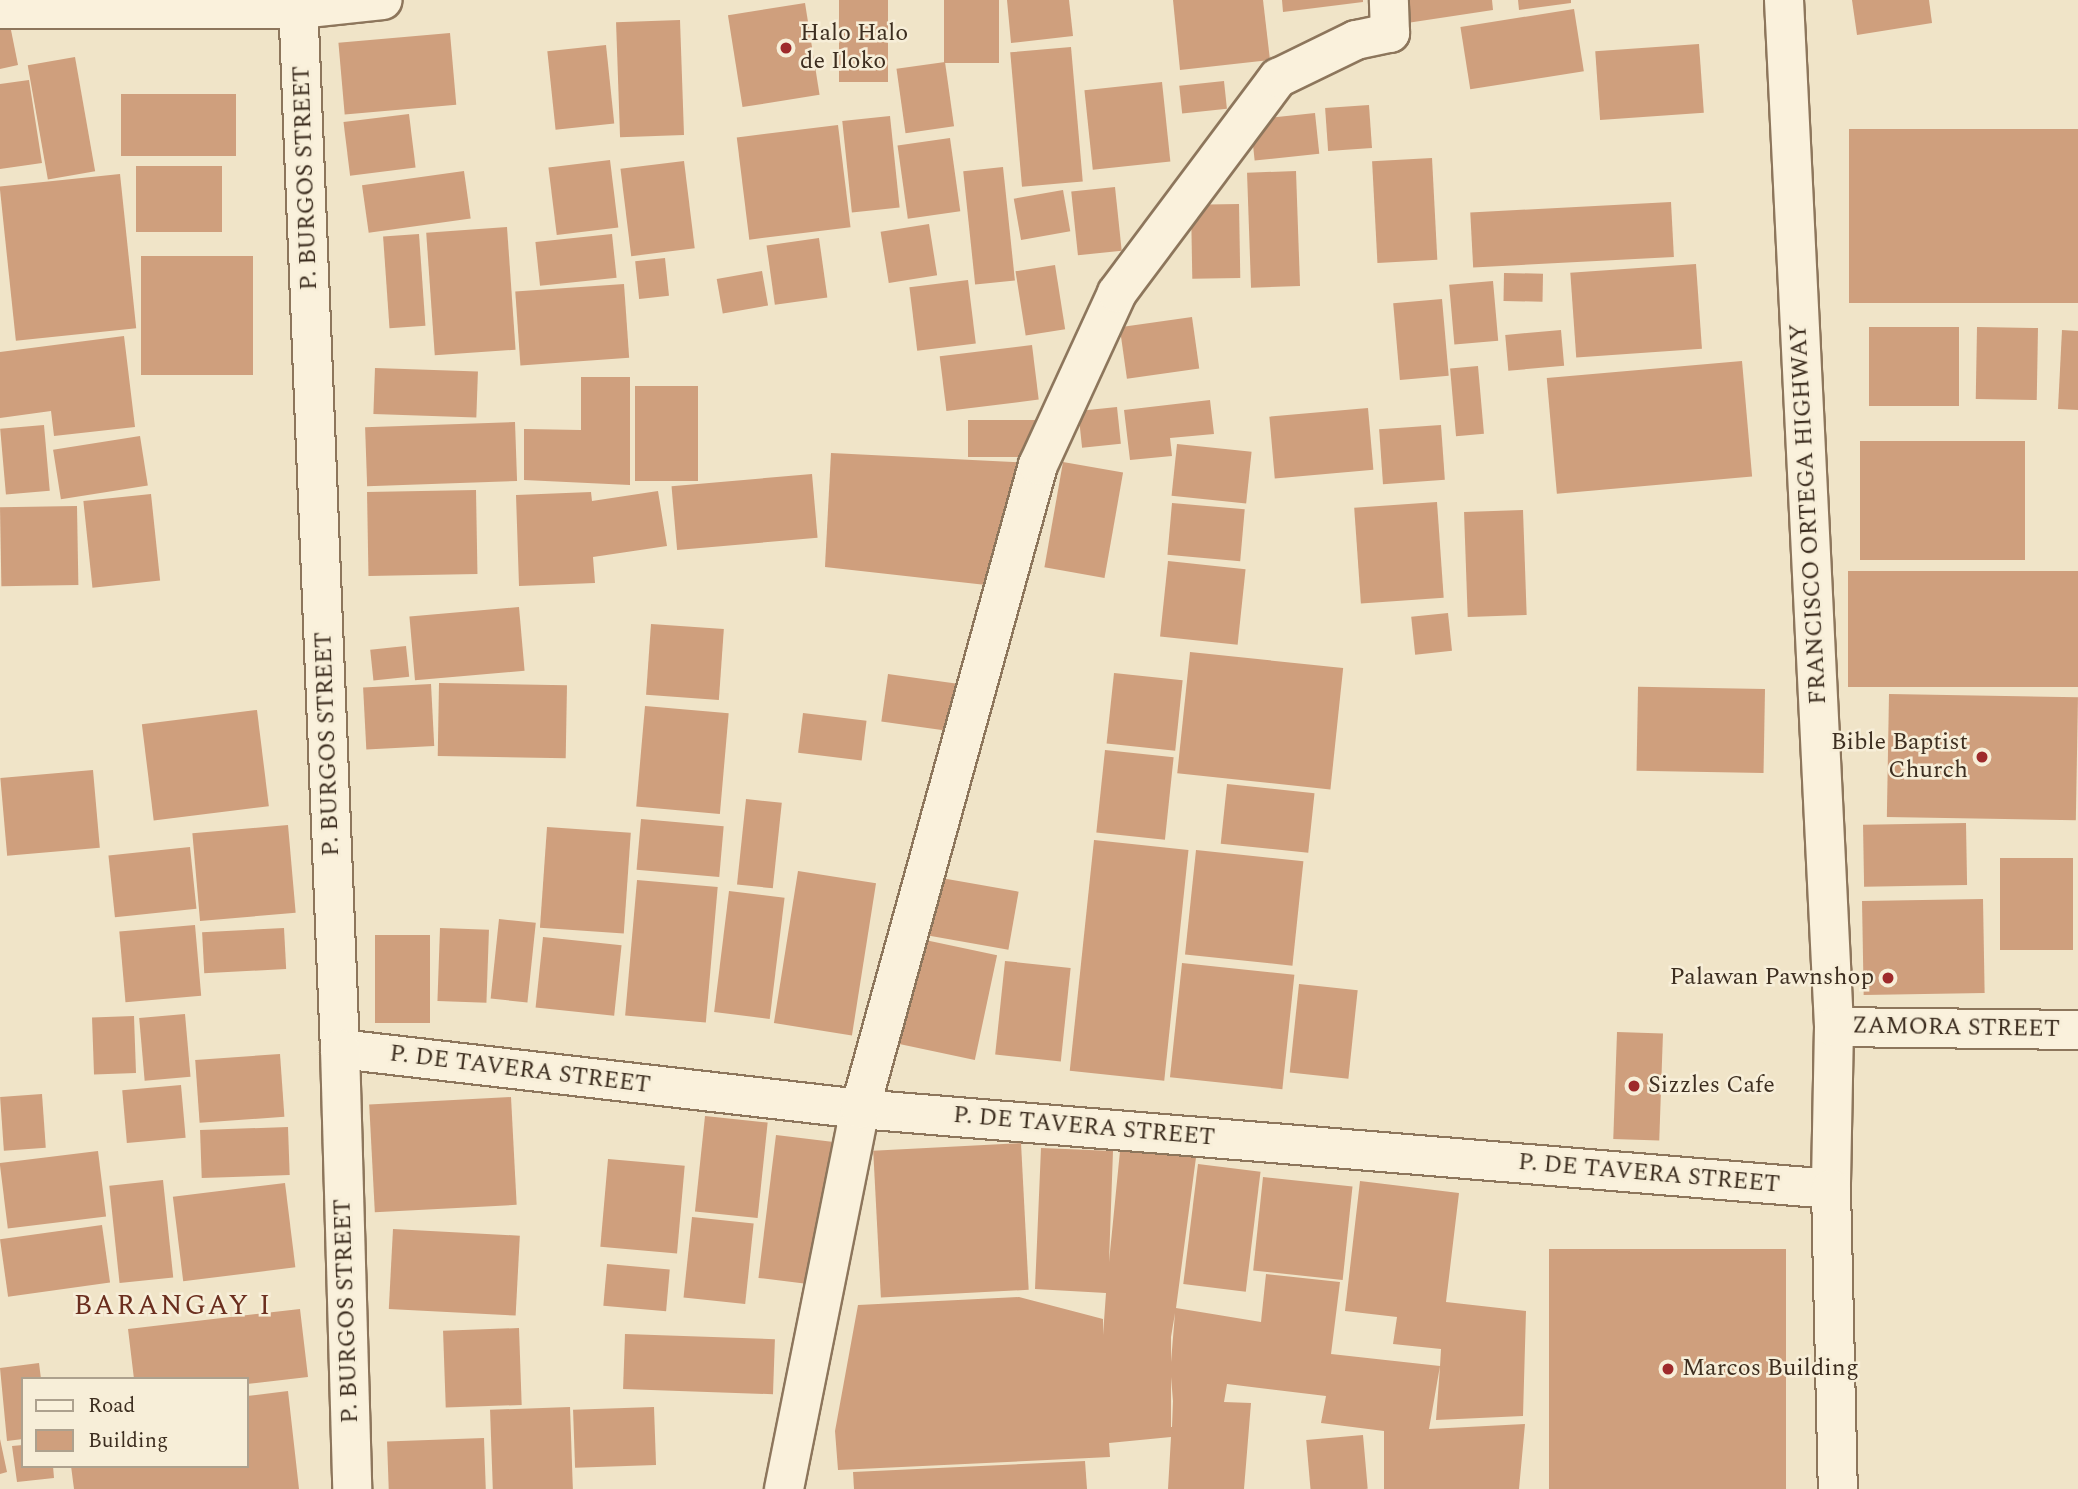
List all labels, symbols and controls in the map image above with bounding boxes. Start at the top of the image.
place label: Halo Halo de Iloko [800,20,908,76]
marker: Halo Halo de Iloko [778,40,794,56]
street label: P. BURGOS STREET [288,65,324,291]
street label: FRANCISCO ORTEGA HIGHWAY [1785,323,1833,705]
street label: P. BURGOS STREET [310,631,346,857]
place label: Bible Baptist Church [1831,729,1968,785]
marker: Bible Baptist Church [1974,749,1990,765]
place label: Palawan Pawnshop [1669,964,1874,992]
marker: Palawan Pawnshop [1880,970,1896,986]
street label: ZAMORA STREET [1852,1012,2060,1044]
street label: P. DE TAVERA STREET [388,1040,652,1100]
place label: Sizzles Cafe [1648,1072,1775,1100]
marker: Sizzles Cafe [1626,1078,1642,1094]
street label: P. DE TAVERA STREET [952,1101,1216,1153]
street label: P. DE TAVERA STREET [1517,1148,1781,1200]
street label: P. BURGOS STREET [329,1198,365,1424]
district label: BARANGAY I [75,1289,271,1323]
place label: Marcos Building [1682,1355,1859,1383]
marker: Marcos Building [1660,1361,1676,1377]
legend [21,1377,248,1468]
text: Road [88,1390,135,1422]
text: Building [88,1425,168,1457]

